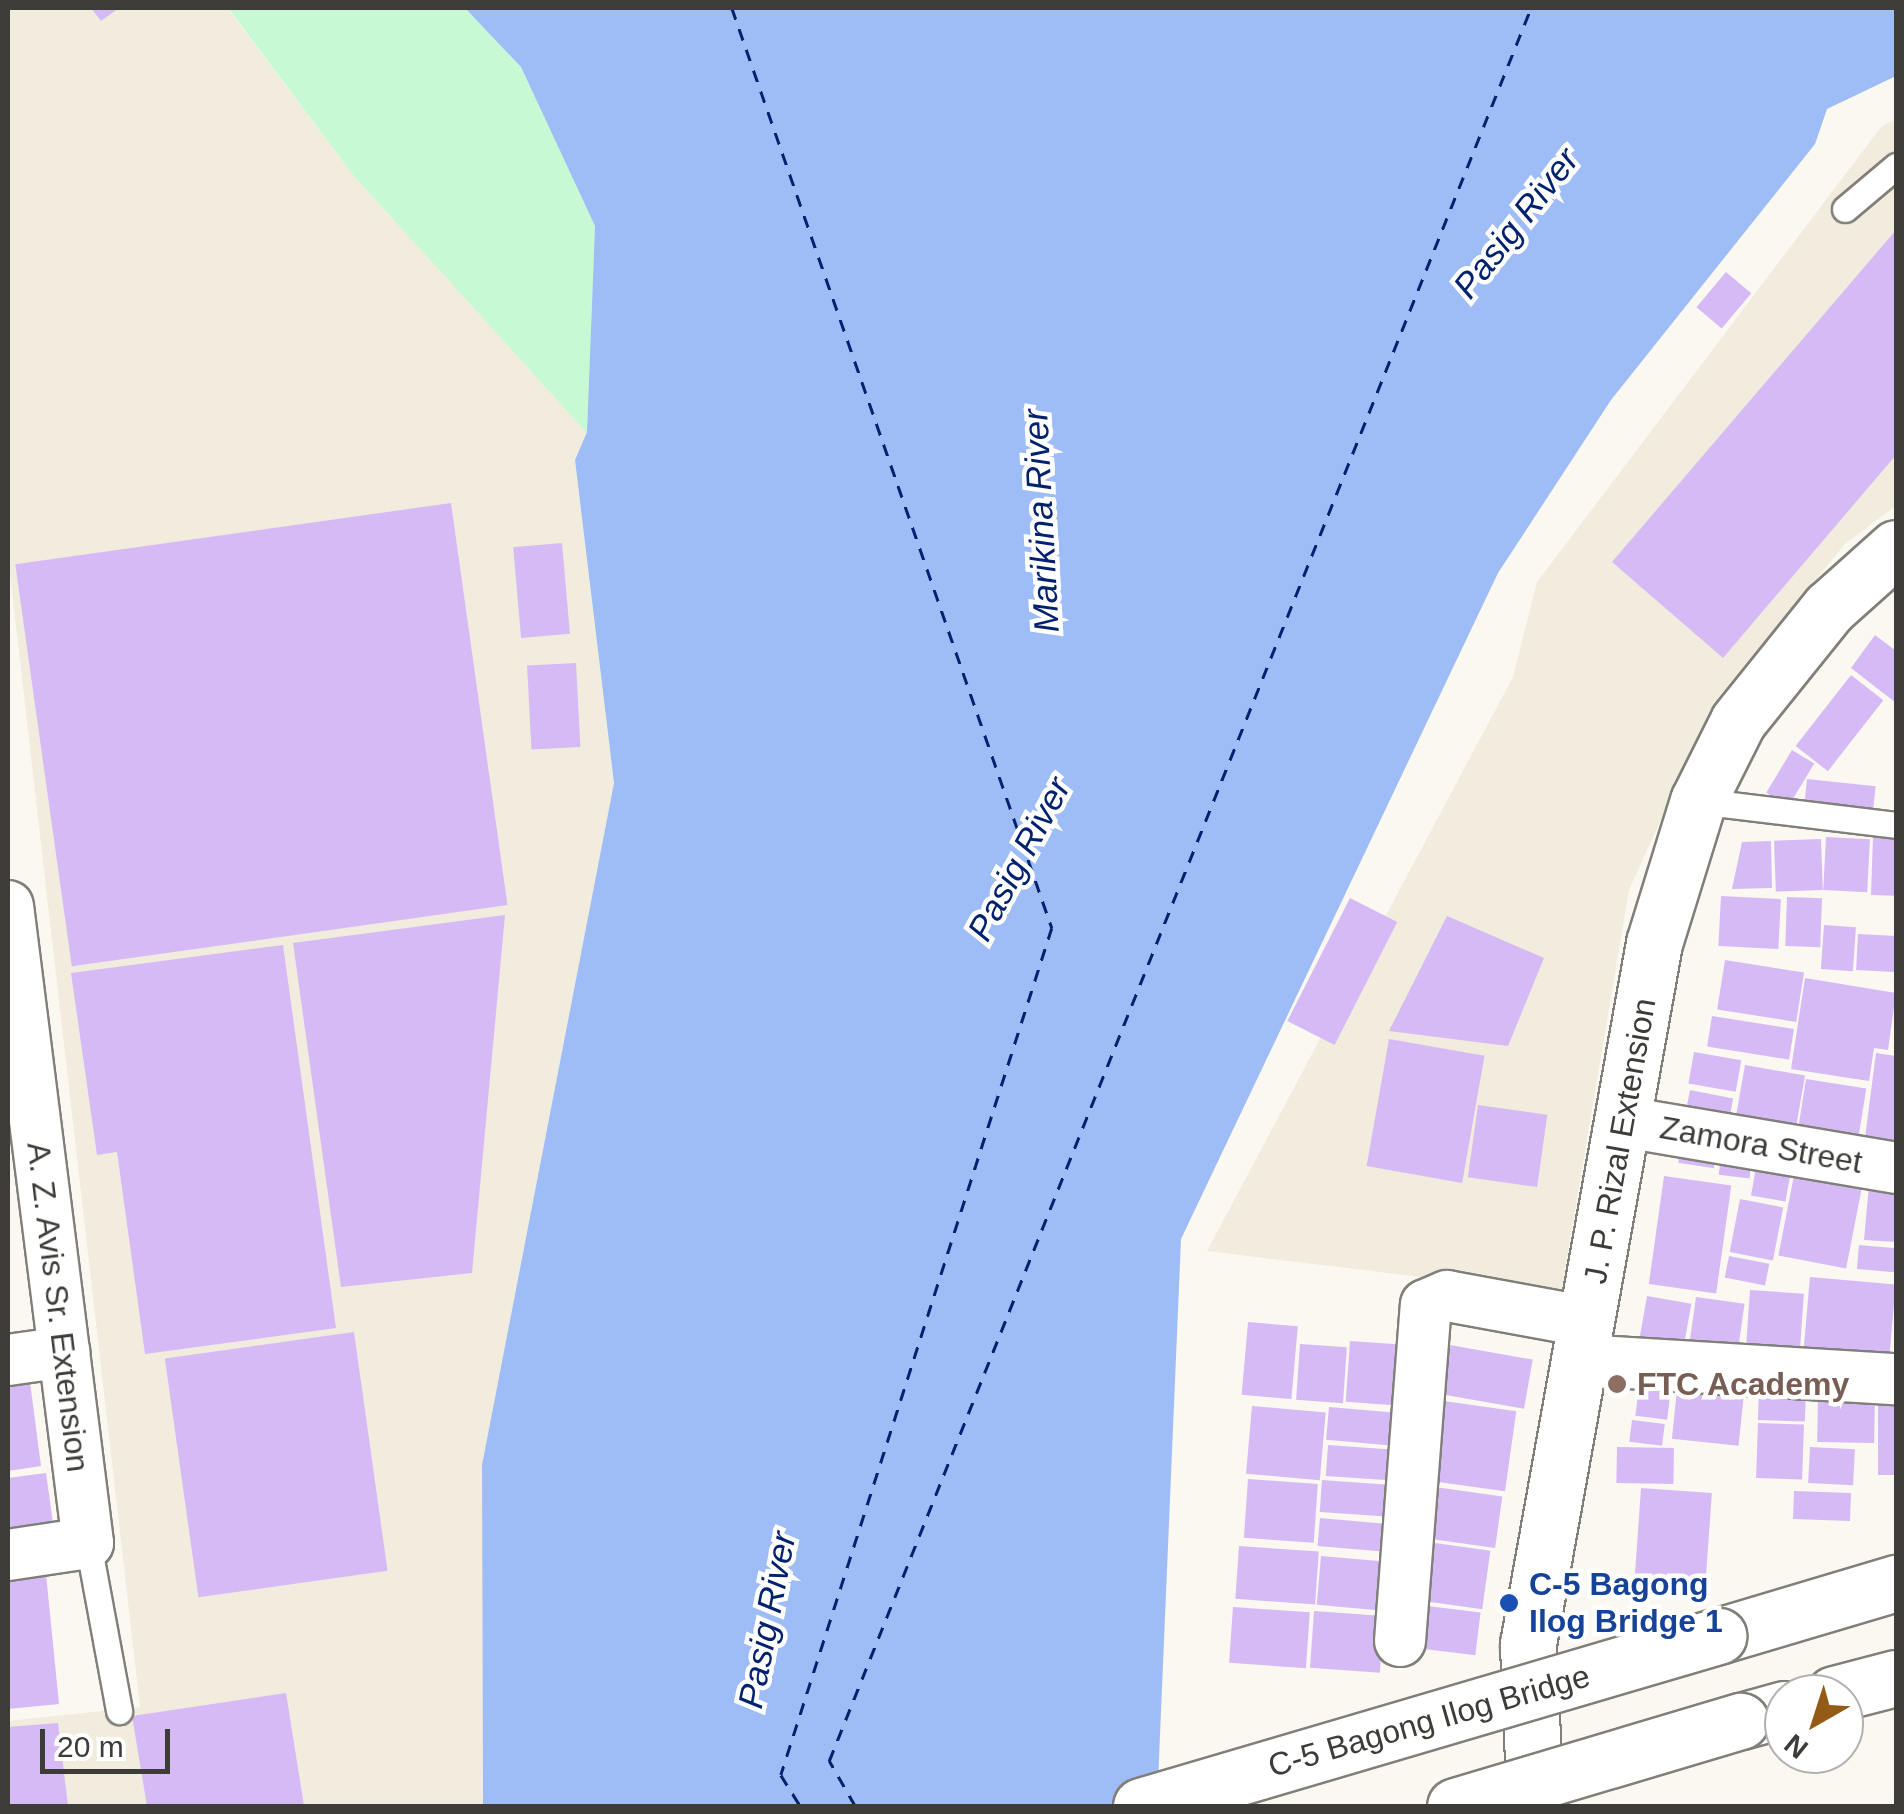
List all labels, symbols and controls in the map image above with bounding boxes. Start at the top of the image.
water label: Pasig River [1444,140,1588,306]
water label: Marikina River [1014,408,1068,634]
water label: Pasig River [958,770,1080,948]
street label: J. P. Rizal Extension [1576,995,1664,1287]
street label: Zamora Street [1657,1108,1865,1182]
street label: A. Z. Avis Sr. Extension [19,1139,97,1475]
place label: FTC Academy [1637,1365,1850,1403]
marker: FTC Academy [1606,1373,1628,1395]
water label: Pasig River [729,1528,805,1712]
place label: C-5 Bagong Ilog Bridge 1 [1529,1566,1723,1641]
marker: C-5 Bagong Ilog Bridge 1 [1498,1592,1520,1614]
street label: C-5 Bagong Ilog Bridge [1264,1657,1594,1785]
north arrow [1764,1674,1864,1774]
scale bar [45,1709,175,1771]
text: N [1778,1728,1814,1765]
text: 20 m [57,1730,124,1763]

